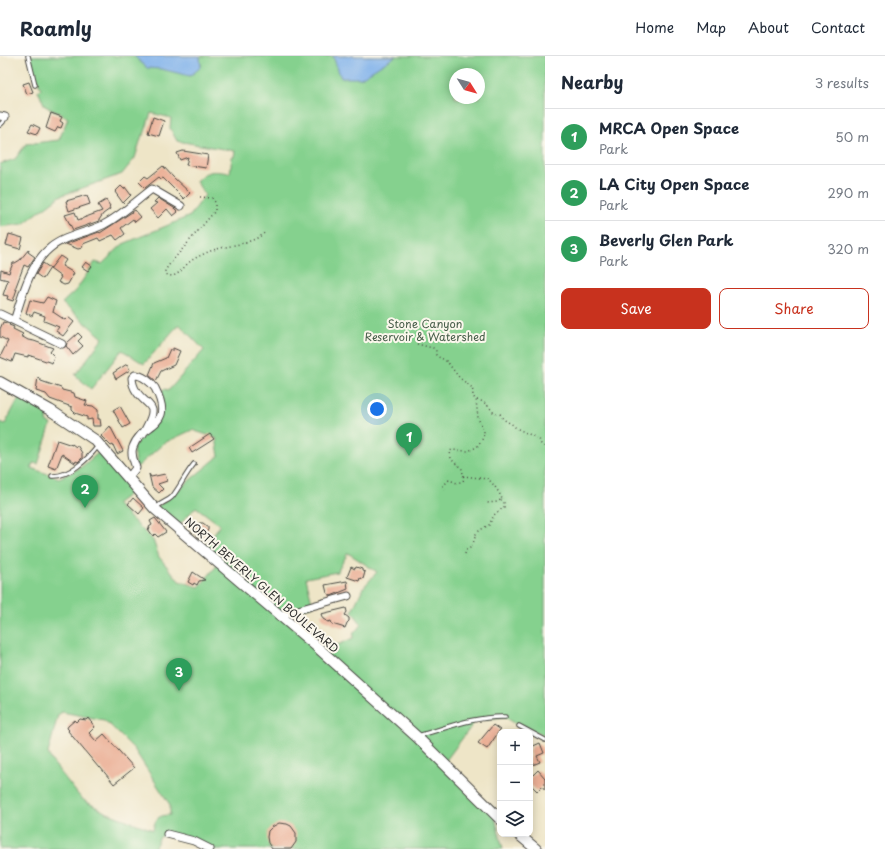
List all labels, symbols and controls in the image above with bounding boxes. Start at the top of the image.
text: Roamly [20,14,92,42]
text: Home [635,17,674,38]
text: Map [696,17,726,38]
text: About [748,17,789,38]
text: Contact [811,17,865,38]
north arrow [449,68,485,104]
text: Nearby [561,69,623,95]
text: 3 results [815,73,869,92]
text: MRCA Open Space [599,116,739,139]
text: 1 [571,127,577,146]
text: 50 m [835,127,869,146]
text: Park [599,139,628,158]
text: LA City Open Space [599,172,750,195]
text: 2 [569,183,579,202]
text: 290 m [828,183,869,202]
text: Park [599,195,628,214]
text: Beverly Glen Park [599,228,734,251]
text: 3 [570,239,578,258]
text: 320 m [827,239,869,258]
text: Park [599,251,628,270]
button: Save [561,288,711,329]
button: Share [719,288,869,329]
park label: Stone Canyon Reservoir & Watershed [365,315,485,345]
your location [367,399,387,419]
pin: 1 [396,423,422,456]
pin: 2 [72,475,98,508]
street label: NORTH BEVERLY GLEN BOULEVARD [181,513,343,657]
pin: 3 [166,658,192,691]
map controls [497,729,533,837]
button: + [497,729,533,765]
button: − [497,765,533,801]
button: layers [497,801,533,837]

